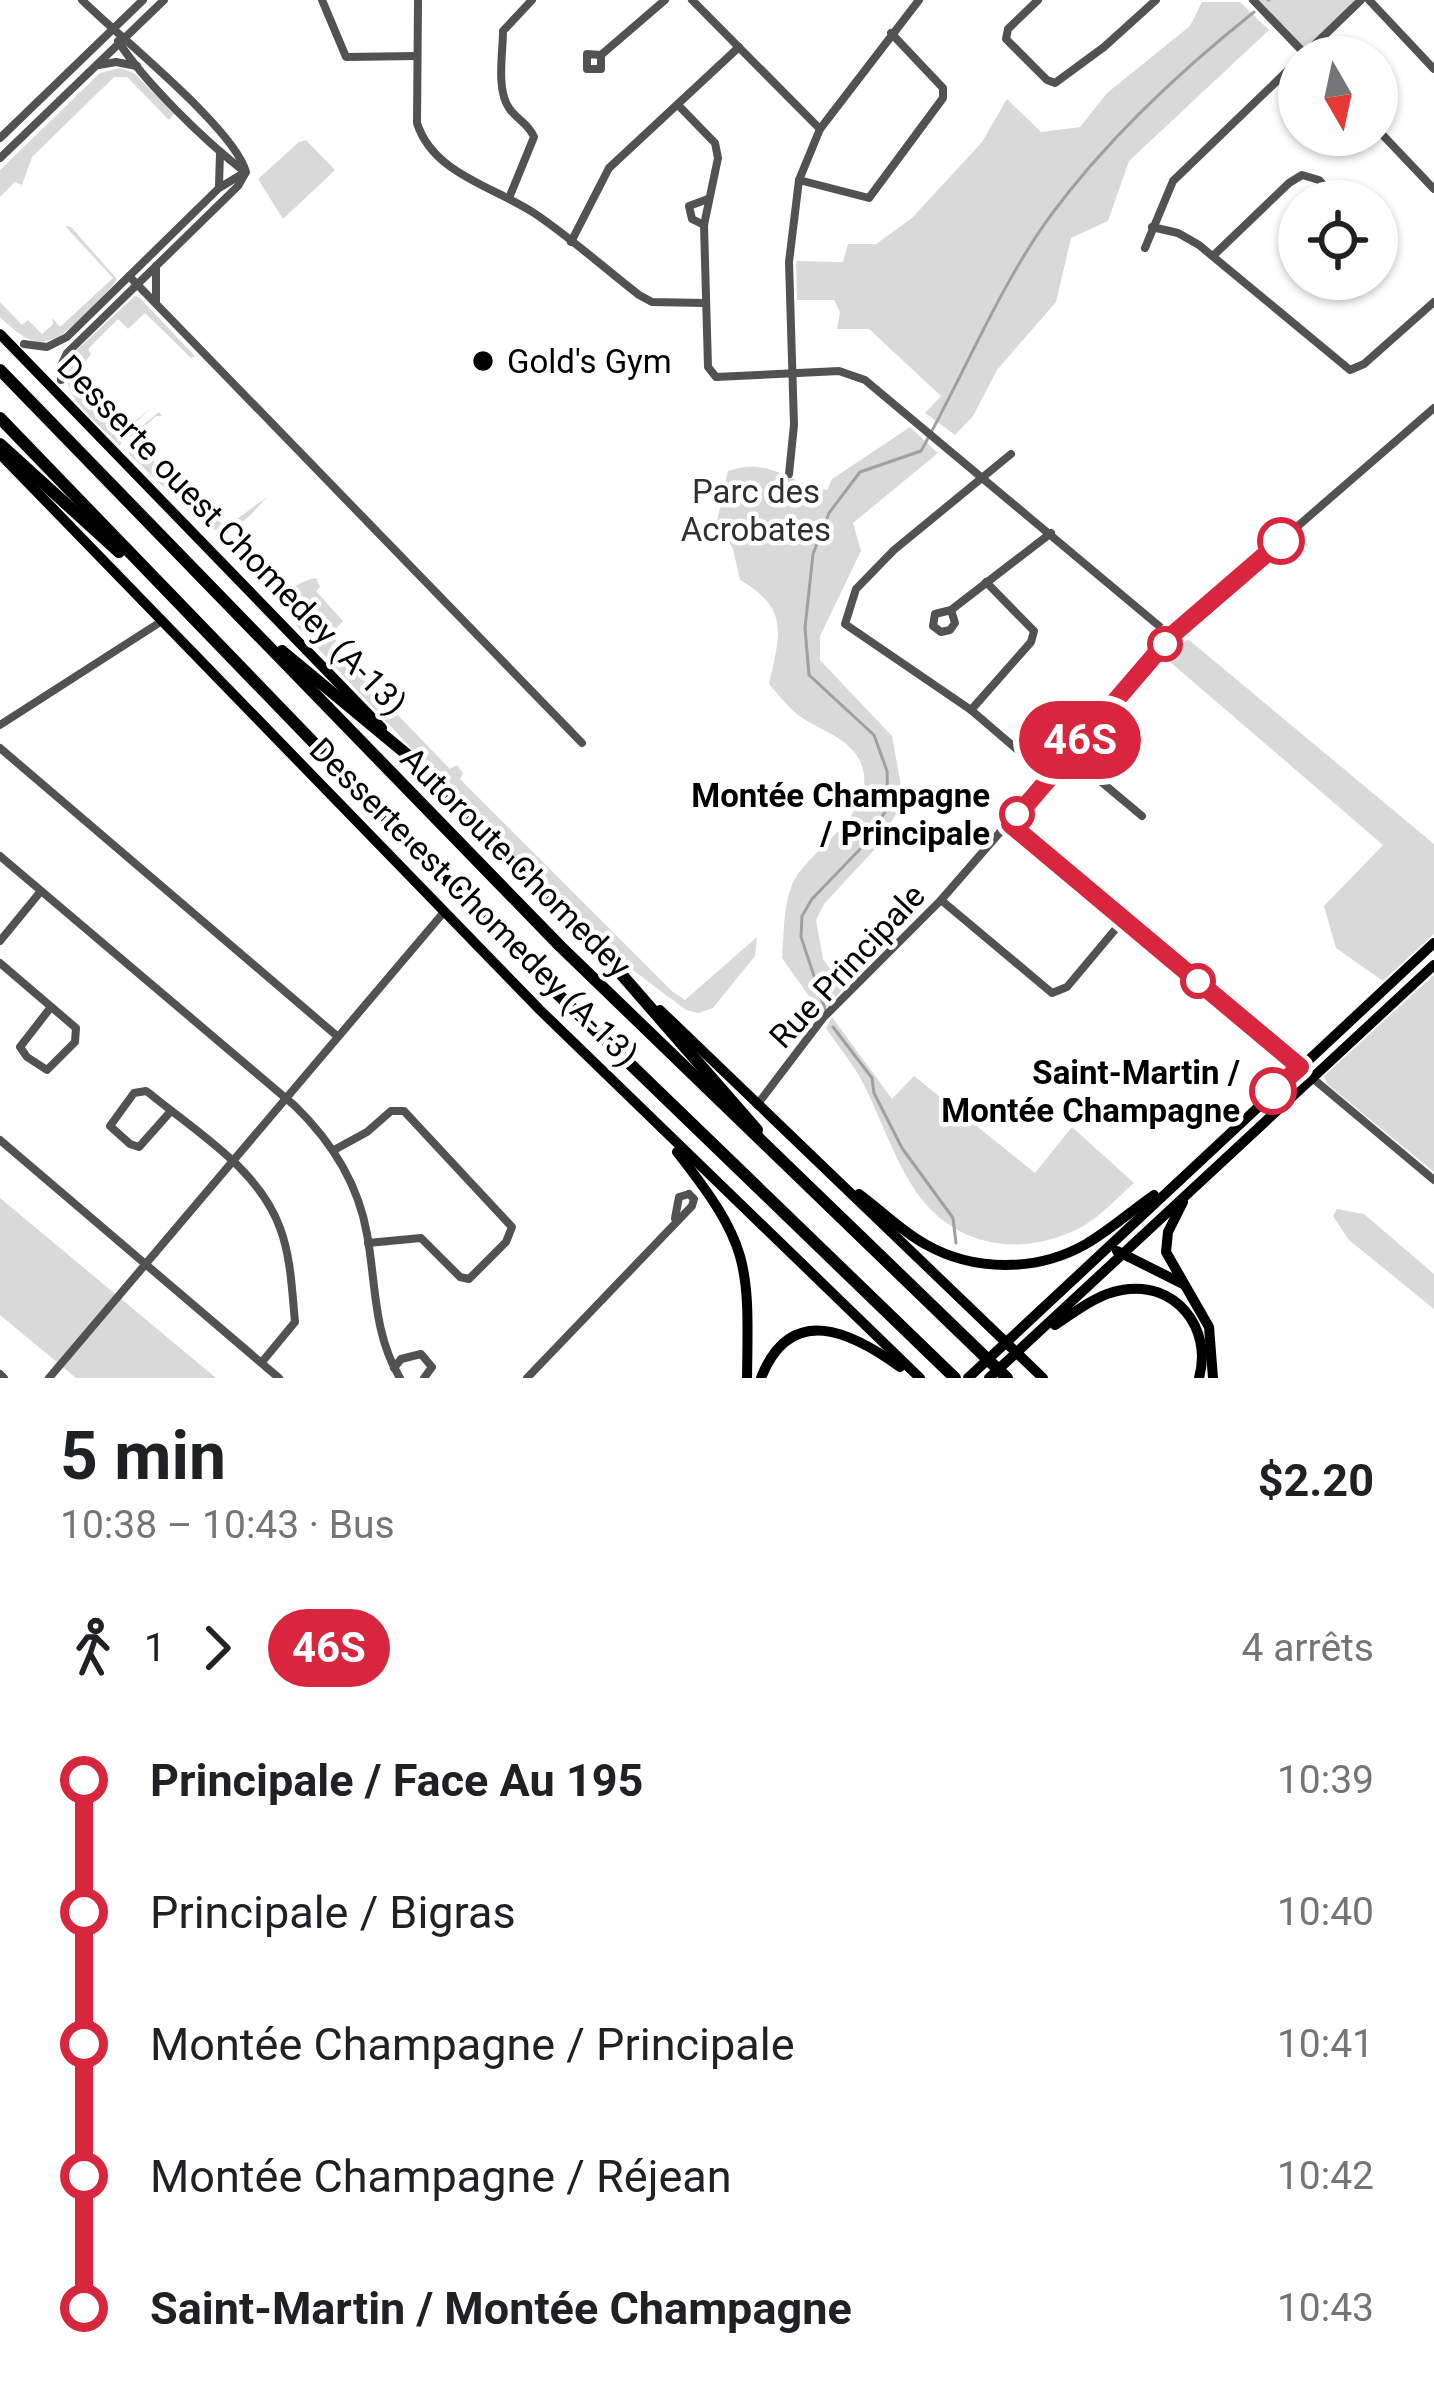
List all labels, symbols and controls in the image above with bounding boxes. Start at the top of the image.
north arrow [1278,36,1398,156]
map controls [1278,36,1398,300]
button: locate [1278,180,1398,300]
place label: Gold's Gym [507,342,672,381]
street label: Desserte ouest Chomedey (A-13) [50,347,414,723]
marker: Gold's Gym [470,348,496,374]
park label: Parc des Acrobates [681,472,831,549]
unlabelled marker [1259,519,1303,563]
unlabelled marker [1149,628,1181,660]
line badge: 46S [1011,701,1149,779]
text: 46S [1043,715,1117,764]
street label: Desserte est Chomedey (A-13) [302,730,646,1074]
street label: Autoroute Chomedey [393,739,640,986]
place label: Montée Champagne / Principale [691,776,990,853]
marker: Montée Champagne / Principale [1001,798,1033,830]
street label: Rue Principale [761,876,933,1056]
unlabelled marker [1182,965,1214,997]
place label: Saint-Martin / Montée Champagne [941,1053,1240,1130]
marker: Saint-Martin / Montée Champagne [1251,1069,1295,1113]
text: 5 min [60,1418,226,1495]
text: $2.20 [1258,1454,1374,1507]
text: 10:38 – 10:43 · Bus [60,1502,395,1548]
icon: walk [60,1615,126,1681]
icon: forward [184,1615,250,1681]
text: 46S [292,1623,366,1672]
text: 1 [144,1625,166,1671]
text: 4 arrêts [1242,1625,1374,1671]
text: Principale / Face Au 195 [150,1754,643,1807]
text: 10:39 [1277,1757,1374,1803]
text: Principale / Bigras [150,1886,516,1939]
text: 10:40 [1277,1889,1374,1935]
text: Montée Champagne / Principale [150,2018,795,2071]
text: 10:41 [1277,2021,1374,2067]
text: Montée Champagne / Réjean [150,2150,732,2203]
text: 10:42 [1277,2153,1374,2199]
text: Saint-Martin / Montée Champagne [150,2282,852,2335]
text: 10:43 [1277,2285,1374,2331]

